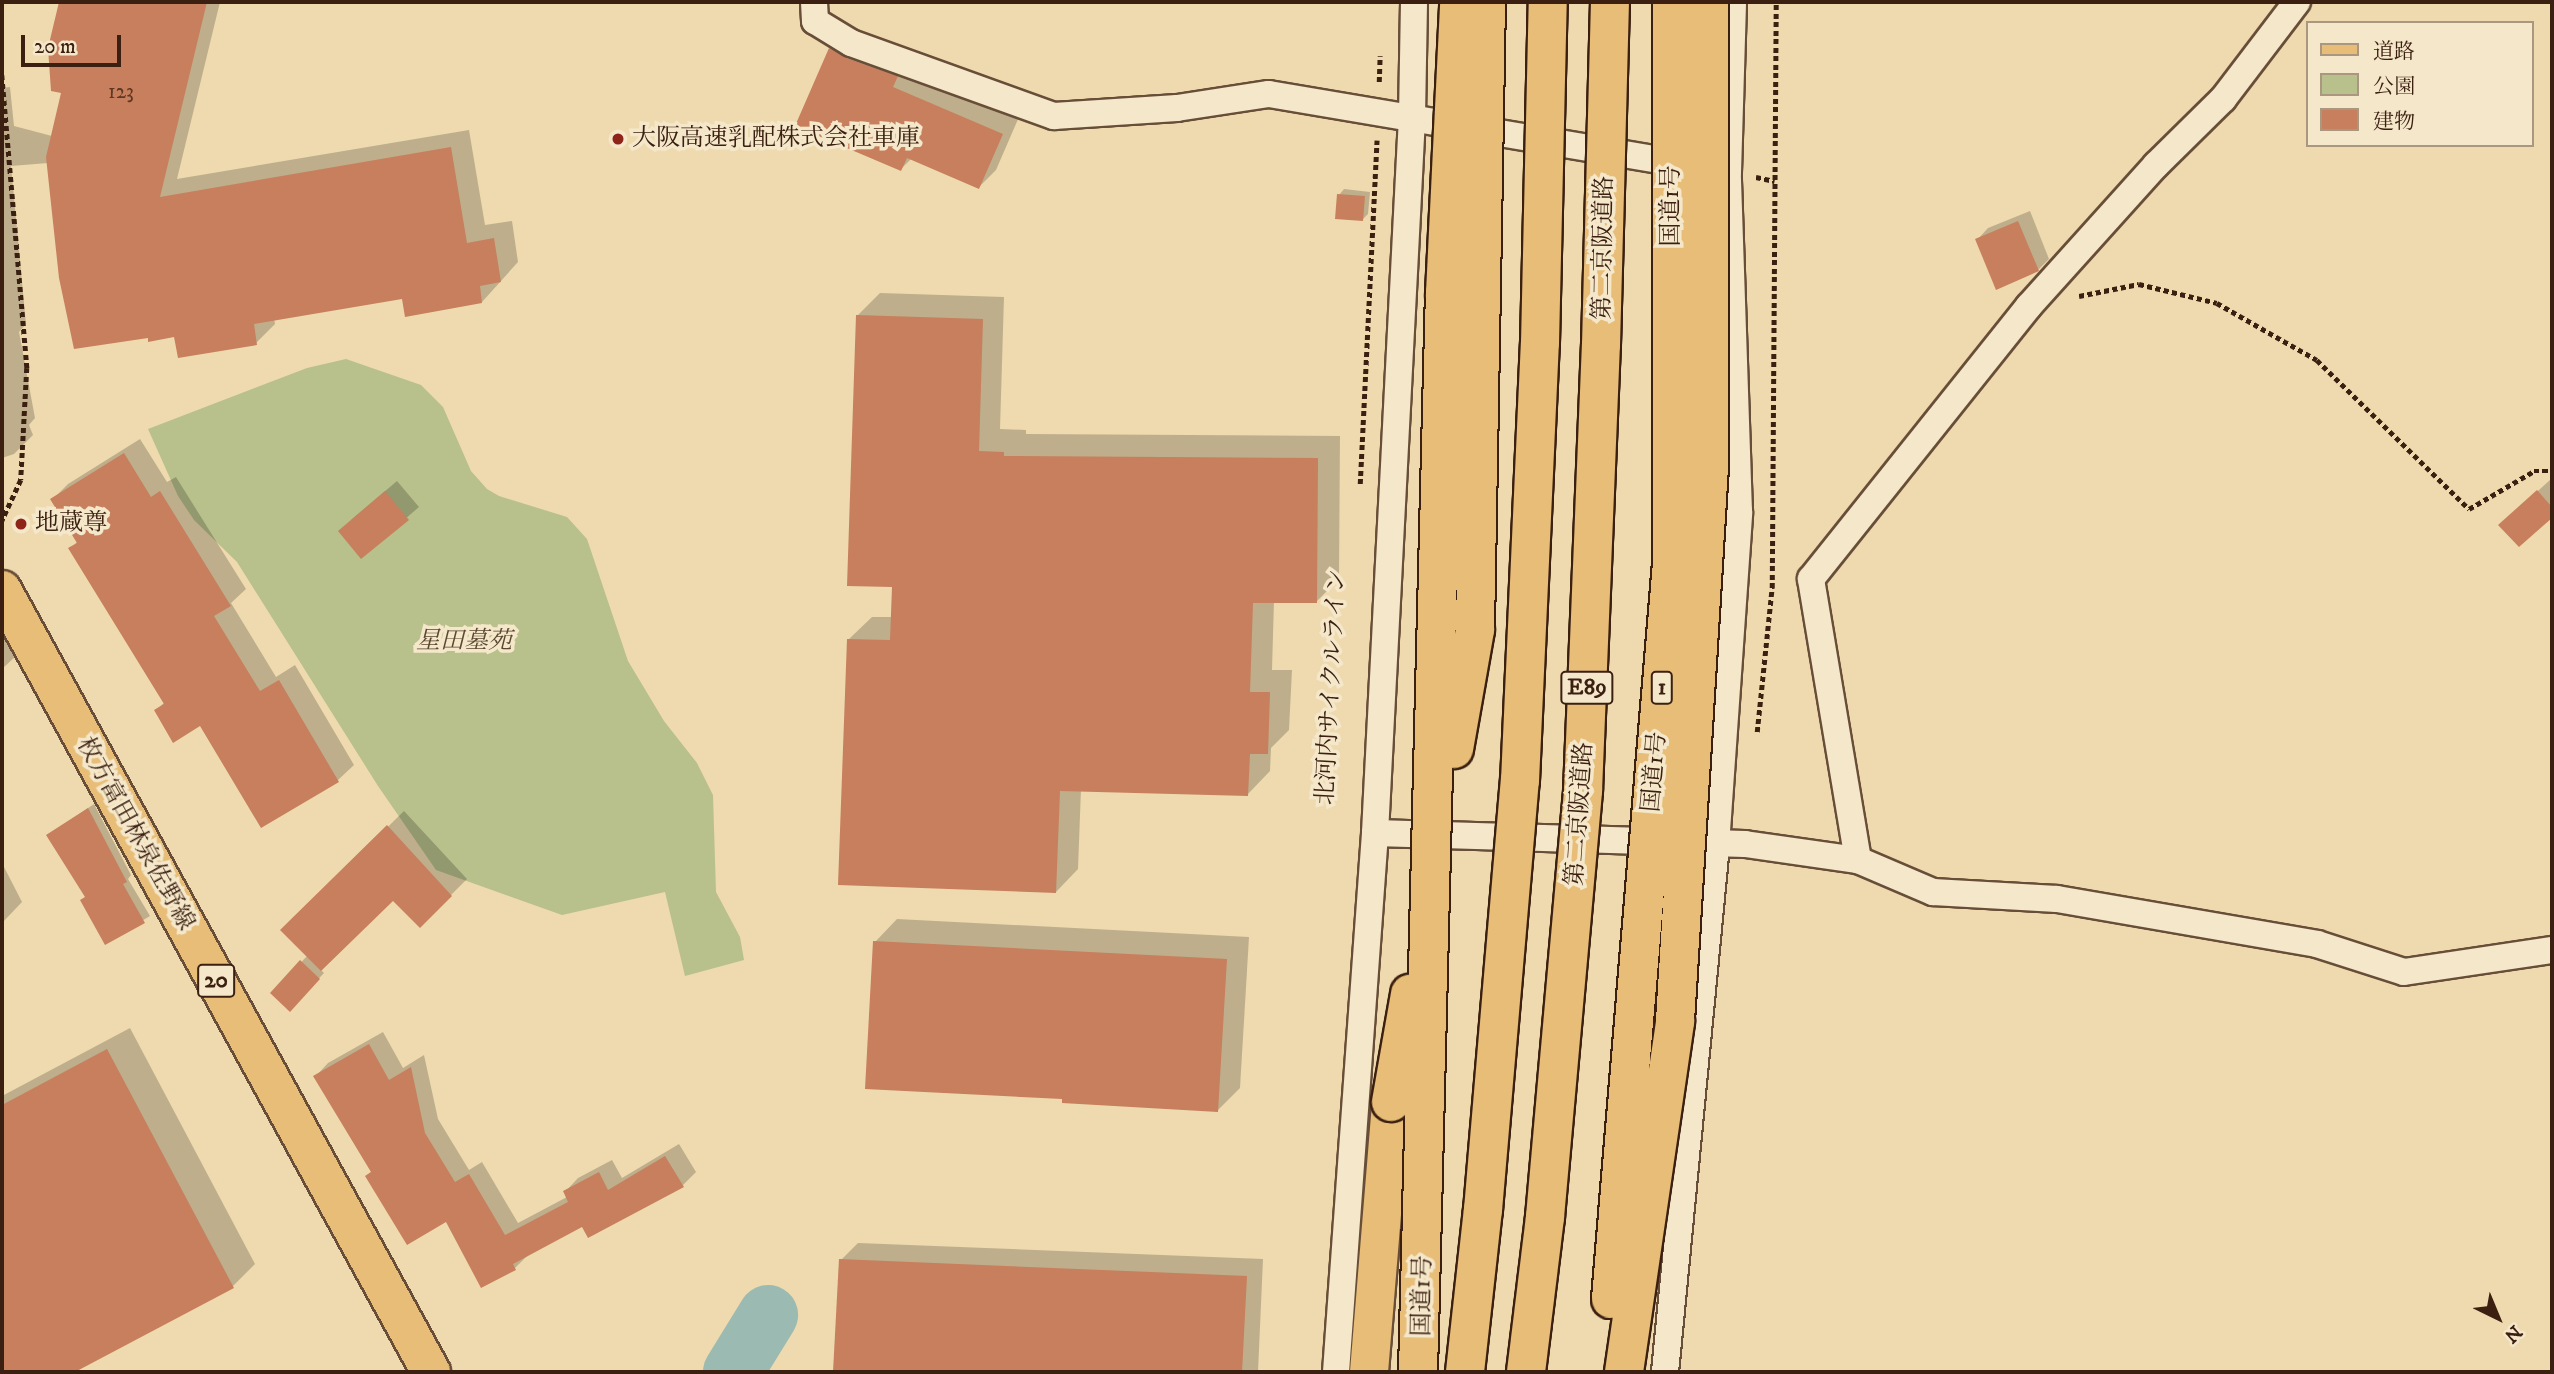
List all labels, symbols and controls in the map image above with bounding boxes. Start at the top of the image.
scale bar [24,21,124,65]
legend [2306,21,2533,147]
text: 20 m [34,34,76,60]
text: 道路 [2373,39,2415,65]
text: 公園 [2373,74,2415,100]
house number: 123 [108,79,134,105]
text: 建物 [2373,109,2415,135]
place label: 大阪高速乳配株式会社車庫 [632,125,920,153]
marker: 大阪高速乳配株式会社車庫 [610,131,626,147]
street label: 国道1号 [1658,166,1686,246]
street label: 第二京阪道路 [1588,176,1620,320]
place label: 地蔵尊 [35,510,107,538]
marker: 地蔵尊 [13,516,29,532]
street label: 北河内サイクルライン [1311,566,1353,808]
park label: 星田墓苑 [416,628,512,656]
road number: E89 [1559,668,1615,708]
road number: 1 [1650,668,1674,708]
street label: 国道1号 [1637,730,1673,814]
street label: 枚方富田林泉佐野線 [70,733,200,935]
street label: 第二京阪道路 [1561,741,1599,887]
road number: 20 [197,962,235,1000]
street label: 国道1号 [1408,1255,1438,1337]
north arrow [2463,1283,2533,1353]
text: N [2499,1320,2526,1347]

